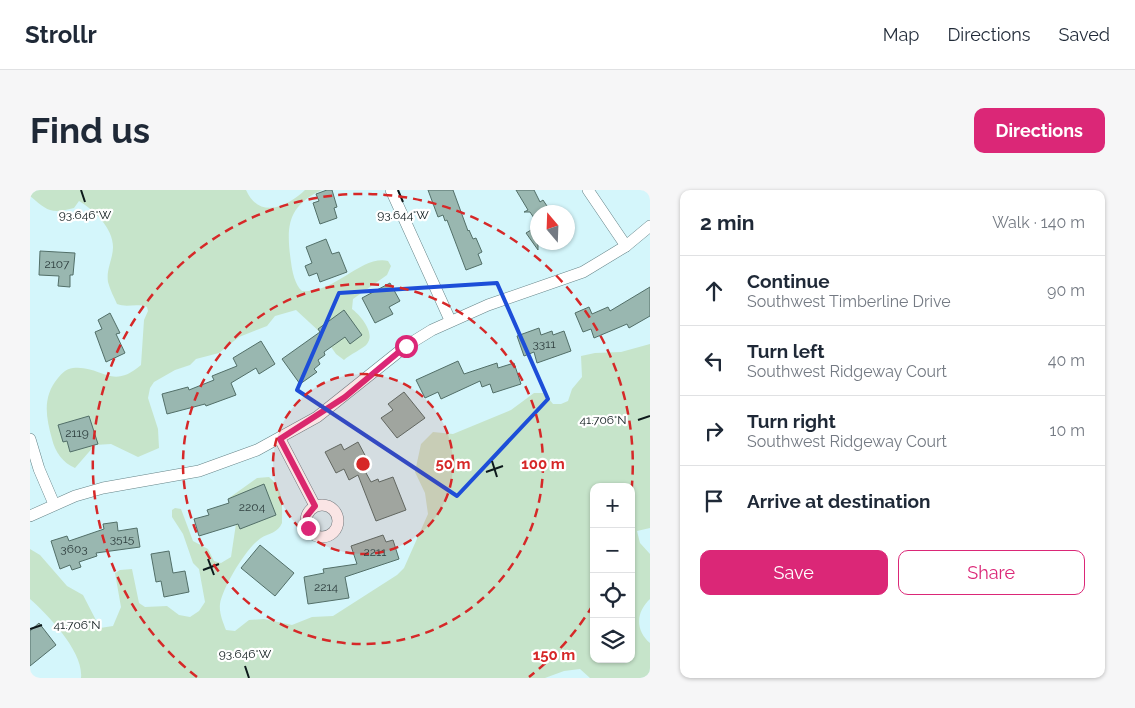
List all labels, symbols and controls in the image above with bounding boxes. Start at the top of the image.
text: Strollr [25,20,97,49]
text: Map [883,24,919,45]
text: Directions [947,24,1031,45]
text: Saved [1059,24,1110,45]
button: Directions [974,108,1105,153]
text: Find us [30,110,150,151]
north arrow [530,205,575,250]
text: 93.646°W [59,208,112,222]
text: 93.644°W [377,208,429,222]
text: 2 min [700,210,754,235]
text: Walk · 140 m [992,213,1085,232]
house number: 2107 [44,257,70,271]
text: Continue [747,270,830,292]
icon: ahead [700,277,728,305]
text: 90 m [1047,281,1085,300]
text: Southwest Timberline Drive [747,292,951,311]
route start [395,335,418,358]
house number: 3311 [532,337,556,351]
text: Turn left [747,340,824,362]
icon: left [700,347,728,375]
text: 40 m [1048,351,1085,370]
text: Southwest Ridgeway Court [747,362,947,381]
text: Turn right [747,410,836,432]
text: 41.706°N [579,413,627,427]
icon: right [700,417,728,445]
text: 10 m [1050,421,1085,440]
house number: 2119 [65,426,89,440]
text: Southwest Ridgeway Court [747,432,947,451]
centre of rings [354,455,372,473]
text: 50 m [435,455,471,473]
text: 100 m [521,455,565,473]
map controls [590,483,635,663]
button: + [590,483,635,528]
icon: arrive [700,487,728,515]
text: Arrive at destination [747,490,931,512]
house number: 2204 [239,500,266,514]
route end [297,517,320,540]
button: − [590,528,635,573]
house number: 3515 [110,532,135,546]
house number: 3603 [60,542,88,556]
house number: 2211 [364,545,386,559]
button: Save [700,550,888,595]
button: Share [898,550,1085,595]
button: locate [590,573,635,618]
house number: 2214 [314,580,339,594]
text: 41.706°N [53,618,101,632]
button: layers [590,618,635,663]
text: 150 m [533,646,575,664]
text: 93.646°W [219,647,272,661]

